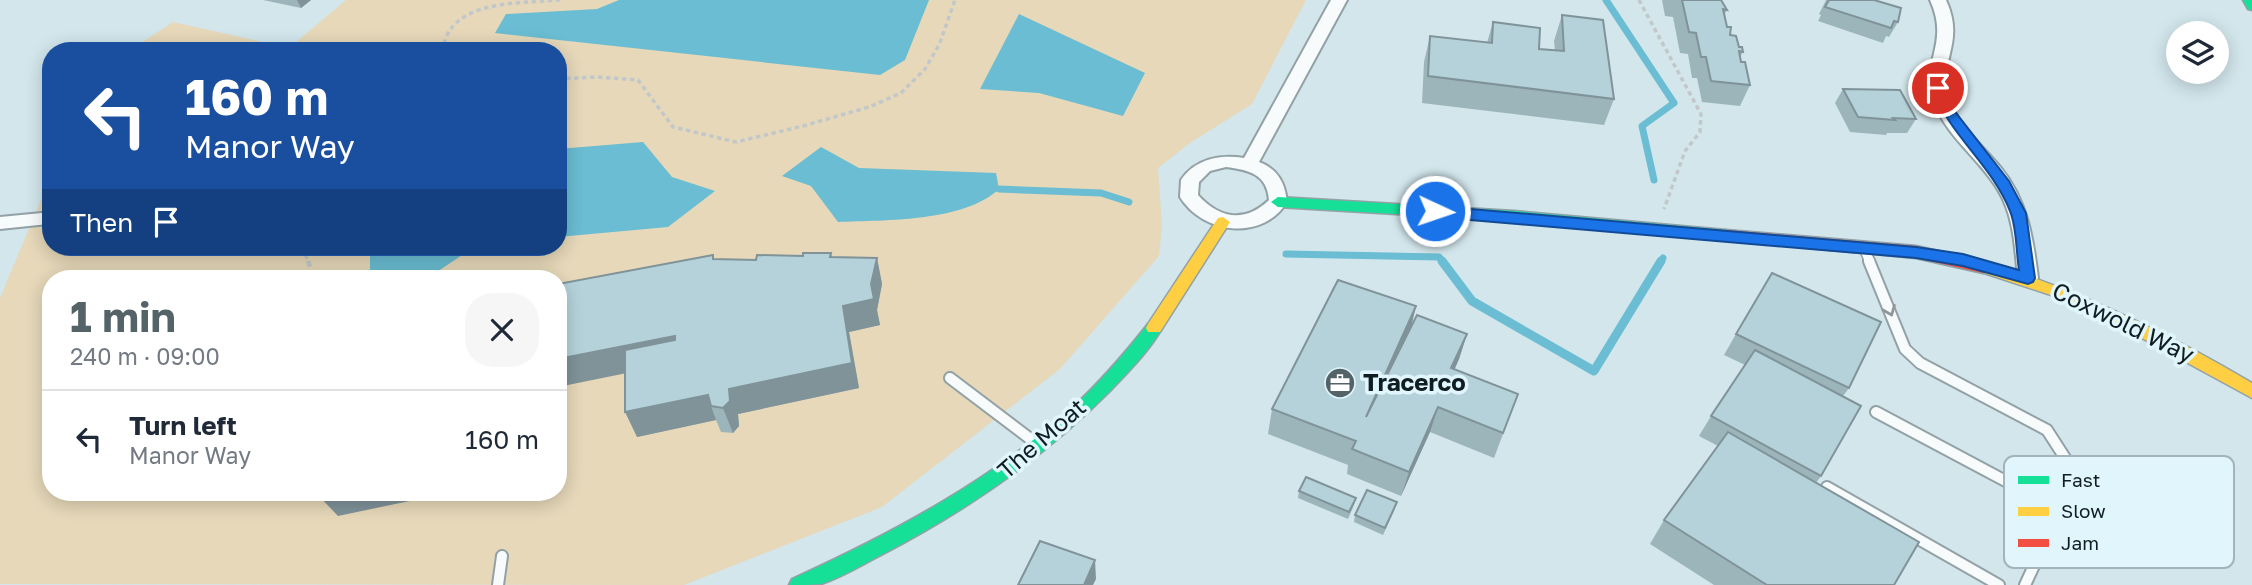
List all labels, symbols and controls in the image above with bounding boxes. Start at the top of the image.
map controls [2166,21,2229,84]
button: layers [2166,21,2229,84]
pin [1908,58,1968,118]
text: 160 m [185,67,328,126]
icon: arrive [1919,69,1957,107]
icon: left [70,70,161,161]
text: Manor Way [185,127,355,165]
position arrow [1398,174,1472,248]
icon: arrive [147,203,185,241]
text: Then [70,207,133,238]
street label: Coxwold Way [2048,275,2199,368]
text: 1 min [70,291,176,341]
button: close [465,293,539,367]
one-way arrow [1882,304,1896,317]
text: 240 m · 09:00 [70,342,220,370]
office icon: Tracerco [1323,366,1357,400]
place label: Tracerco [1363,367,1466,396]
street label: The Moat [991,392,1091,484]
text: Turn left [129,410,237,441]
icon: left [70,420,108,458]
text: 160 m [465,424,539,455]
text: Manor Way [129,441,251,469]
legend [2004,456,2234,568]
text: Fast [2061,468,2100,491]
text: Slow [2061,499,2106,522]
text: Jam [2061,531,2099,554]

